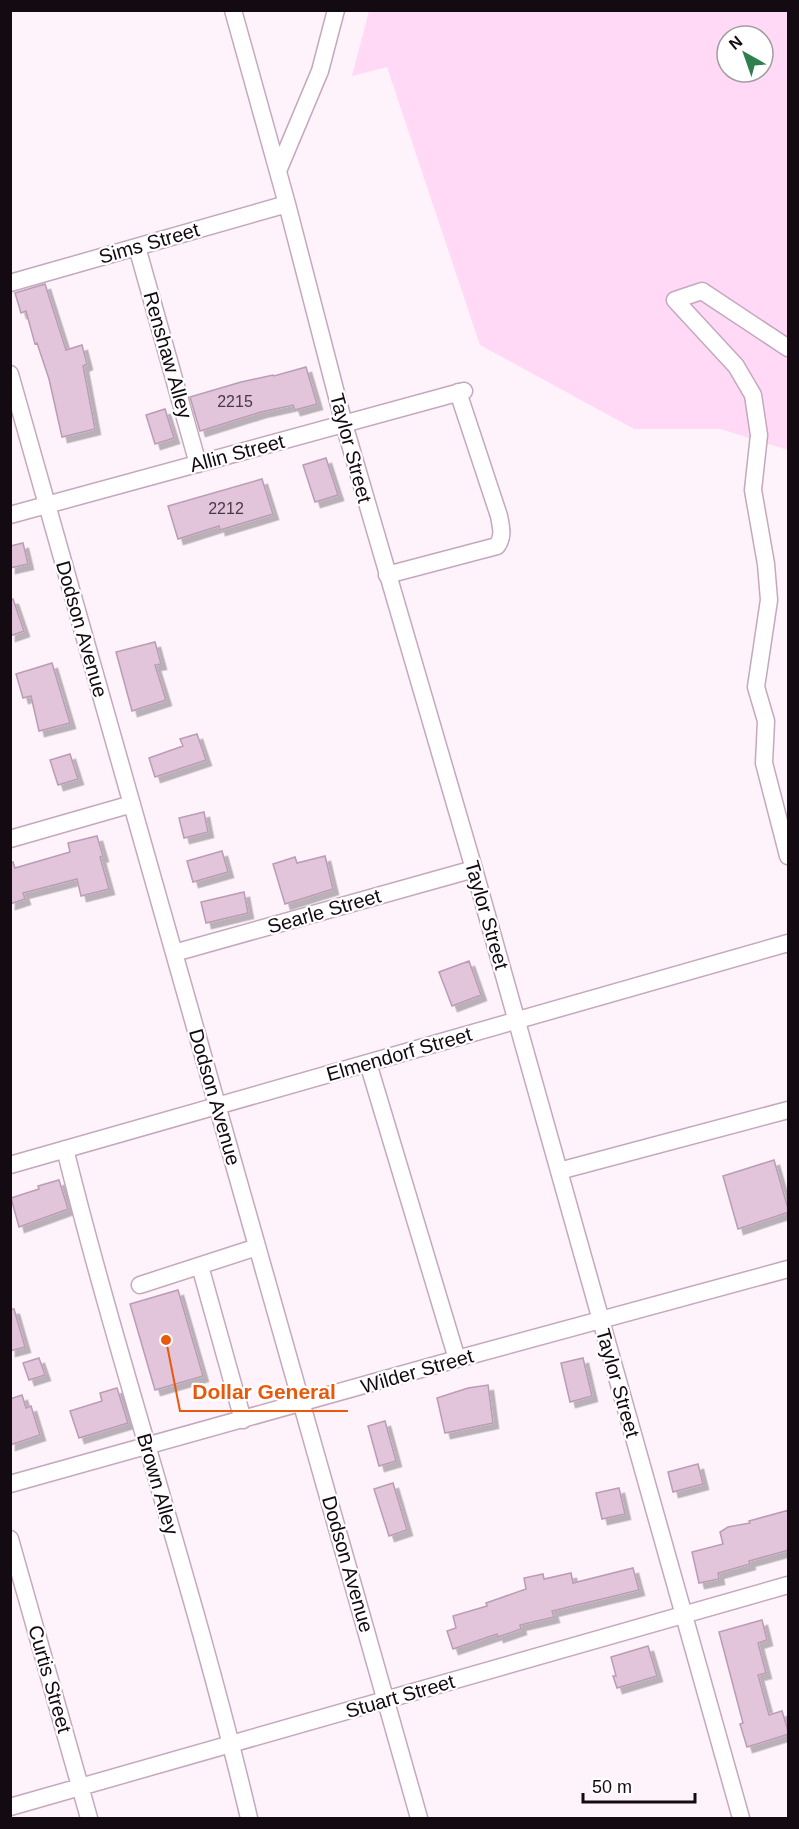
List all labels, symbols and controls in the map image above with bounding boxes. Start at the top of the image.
north arrow [715,24,775,84]
text: N [726,33,746,53]
street label: Sims Street [96,218,202,268]
street label: Renshaw Alley [139,289,197,421]
street label: Taylor Street [326,391,376,505]
house number: 2215 [217,393,253,410]
street label: Allin Street [187,430,287,476]
house number: 2212 [208,500,244,517]
street label: Dodson Avenue [52,558,112,700]
street label: Taylor Street [461,858,513,972]
street label: Searle Street [265,884,384,938]
street label: Elmendorf Street [324,1023,475,1085]
street label: Dodson Avenue [185,1026,245,1168]
street label: Taylor Street [592,1326,644,1440]
street label: Wilder Street [358,1344,476,1398]
callout: Dollar General [180,1372,348,1411]
text: Dollar General [192,1380,336,1403]
street label: Brown Alley [133,1431,183,1537]
street label: Dodson Avenue [318,1493,378,1635]
street label: Curtis Street [24,1623,76,1736]
street label: Stuart Street [343,1670,457,1722]
scale bar [583,1766,696,1804]
text: 50 m [592,1777,632,1797]

